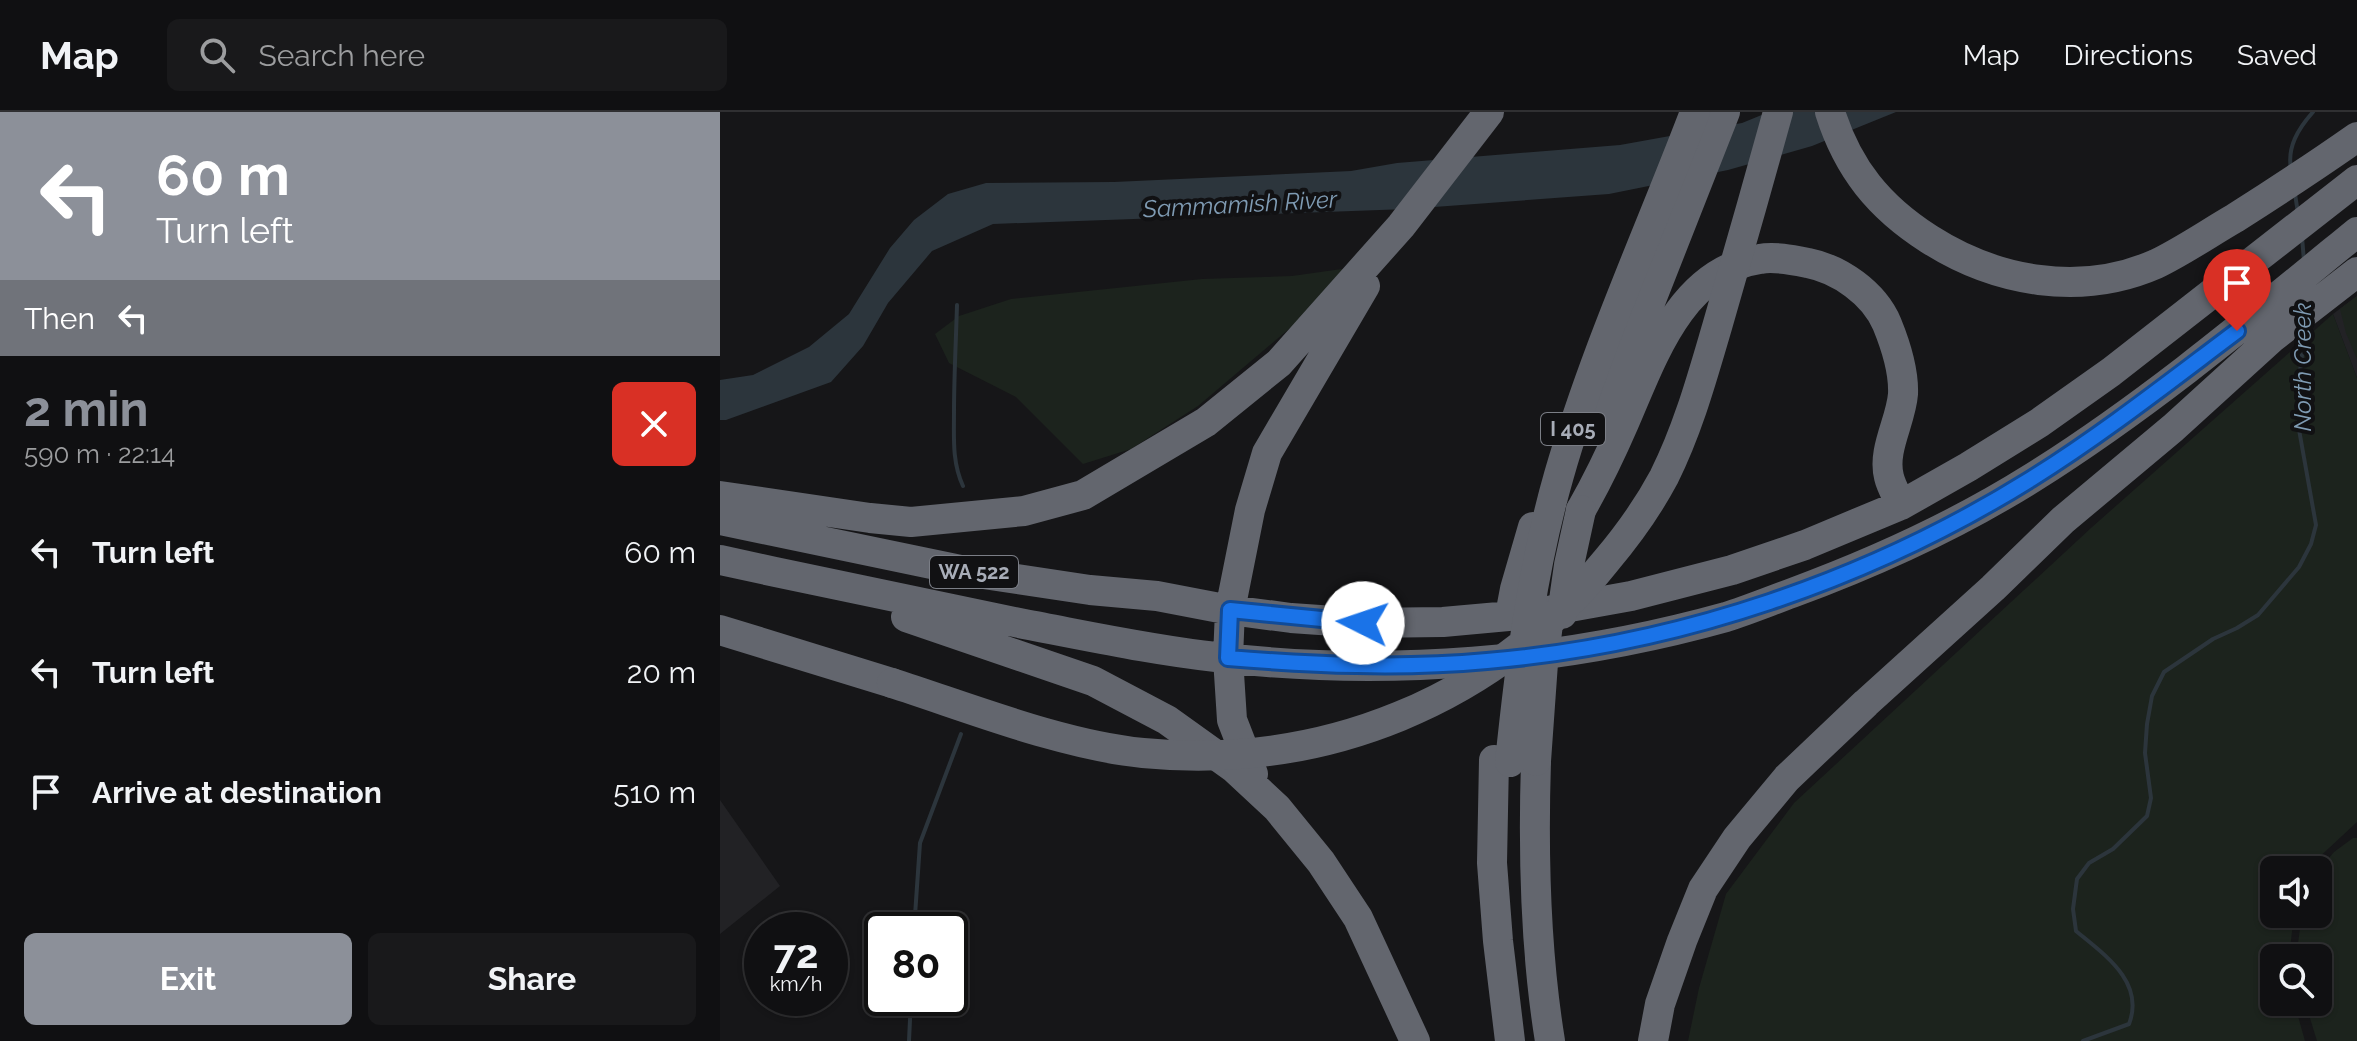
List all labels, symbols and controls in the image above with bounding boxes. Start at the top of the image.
search box [167,19,727,91]
text: Map [40,33,119,78]
icon: search [195,33,239,77]
text: Search here [259,38,425,73]
text: Map [1963,39,2020,72]
text: Directions [2064,39,2193,72]
text: Saved [2237,39,2317,72]
text: 60 m [156,142,290,208]
icon: left [24,144,128,248]
water label: Sammamish River [1141,184,1339,224]
text: Turn left [156,209,294,251]
pin [2203,249,2271,331]
icon: arrive [2215,261,2259,305]
icon: left [111,296,155,340]
text: Then [24,301,95,336]
water label: North Creek [2288,302,2317,431]
text: 2 min [24,381,149,437]
button: close [612,382,696,466]
road number: I 405 [1541,413,1605,445]
text: 590 m · 22:14 [24,439,175,469]
icon: left [24,530,68,574]
text: Turn left [92,535,214,570]
text: 60 m [624,535,696,570]
road number: WA 522 [930,556,1018,588]
position arrow [1321,581,1405,665]
icon: left [24,650,68,694]
text: Turn left [92,655,214,690]
text: 20 m [627,655,696,690]
icon: arrive [24,770,68,814]
text: Arrive at destination [92,775,382,810]
text: 510 m [613,775,696,810]
map controls [2260,856,2332,1016]
button: sound [2260,856,2332,928]
speed limit sign: 80 [864,912,968,1016]
text: 72 [773,930,818,977]
button: Exit [24,933,352,1025]
button: Share [368,933,696,1025]
button: search [2260,944,2332,1016]
text: km/h [770,972,822,996]

